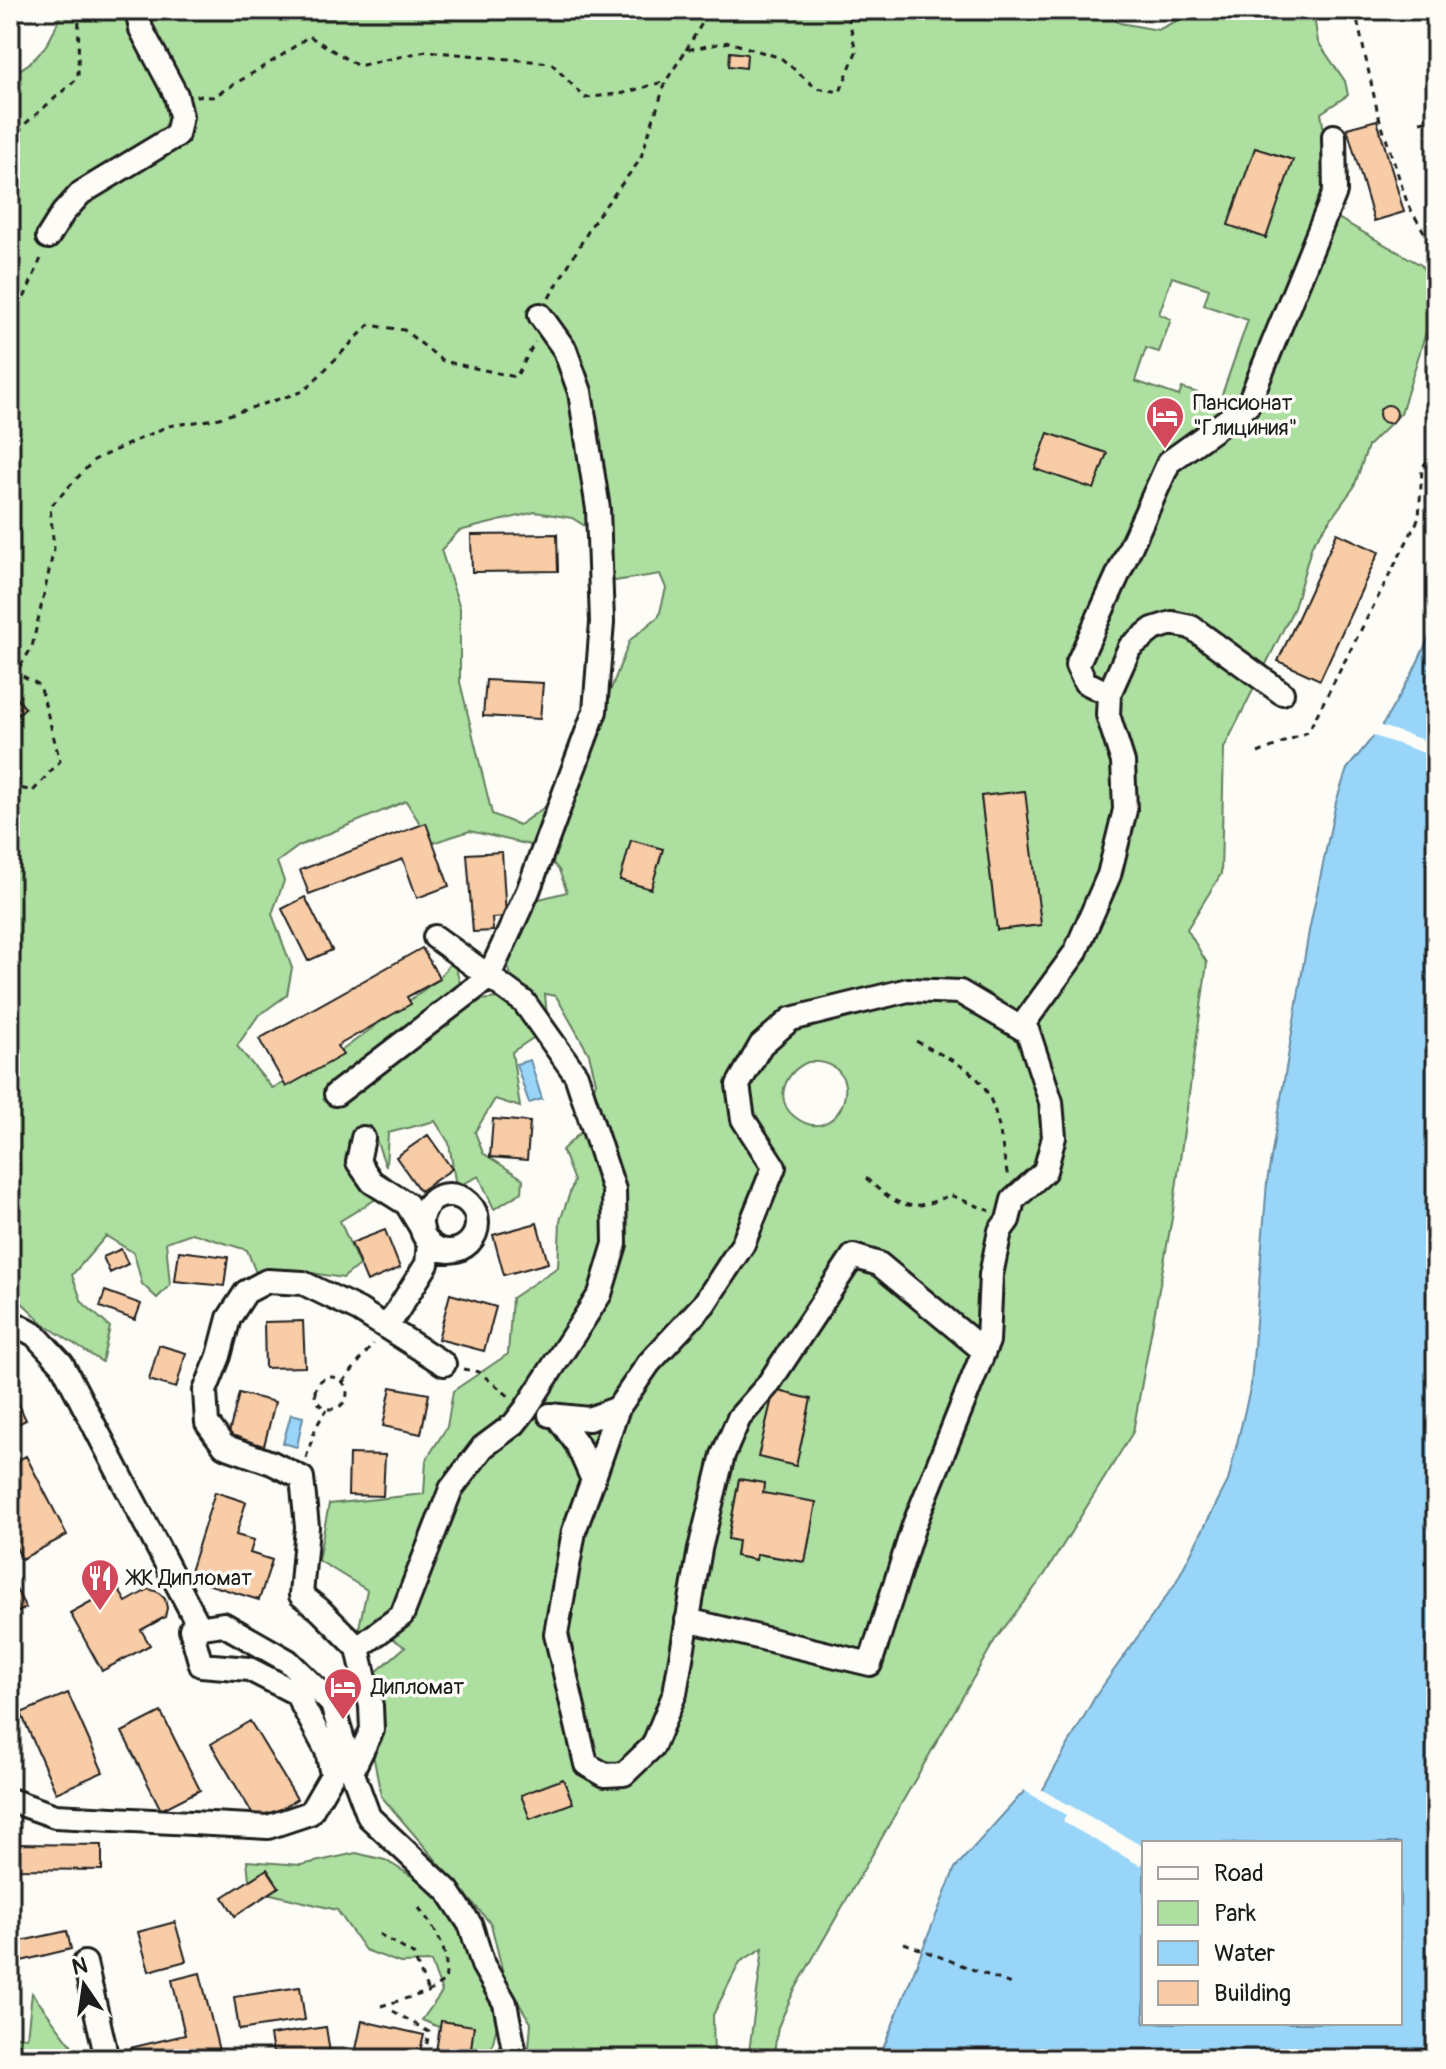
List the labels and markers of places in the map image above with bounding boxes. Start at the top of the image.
place label: Пансионат "Глициния" [1193,389,1297,442]
hotel icon: Пансионат "Глициния" [1144,395,1186,450]
restaurant icon: ЖК Дипломат [79,1557,121,1612]
place label: ЖК Дипломат [125,1564,252,1592]
hotel icon: Дипломат [322,1666,364,1721]
place label: Дипломат [370,1673,464,1701]

